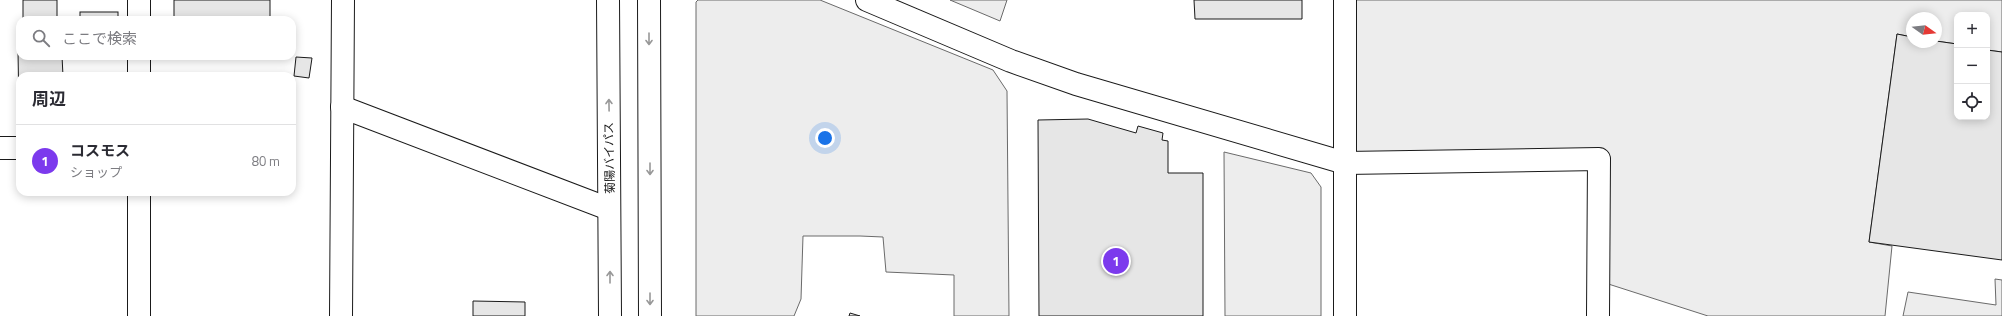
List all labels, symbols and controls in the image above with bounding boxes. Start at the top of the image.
north arrow [1906,12,1942,48]
map controls [1954,12,1990,120]
button: + [1954,12,1990,48]
search box [16,16,296,60]
icon: search [30,27,52,49]
text: ここで検索 [62,27,137,50]
one-way arrow [645,32,653,45]
button: − [1954,48,1990,84]
button: locate [1954,84,1990,120]
text: 周辺 [32,86,66,112]
one-way arrow [605,99,612,112]
street label: 菊陽バイパス [599,122,619,194]
your location [815,128,835,148]
text: コスモス [70,139,130,162]
text: 1 [41,151,49,171]
text: 80 m [252,151,280,171]
text: ショップ [70,162,122,182]
one-way arrow [646,162,654,175]
pin: 1 [1103,246,1129,276]
one-way arrow [606,271,614,284]
one-way arrow [646,292,654,305]

